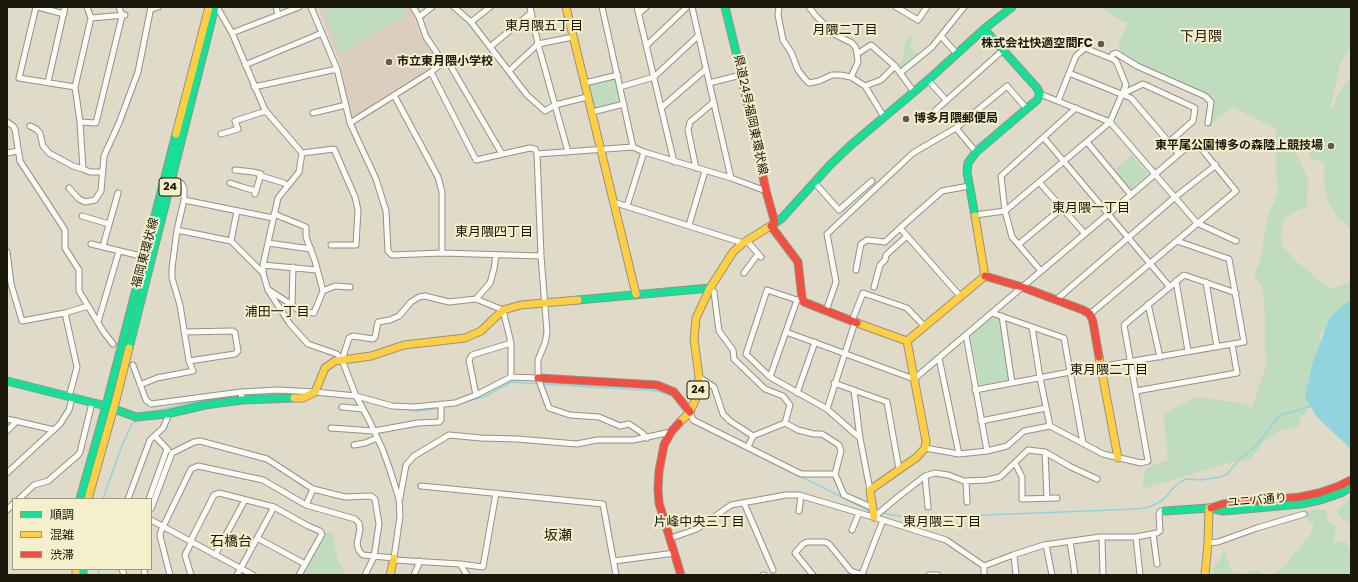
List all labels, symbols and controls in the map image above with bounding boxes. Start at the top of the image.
district label: 東月隈五丁目 [505,19,583,35]
district label: 月隈二丁目 [813,23,877,39]
district label: 下月隈 [1180,29,1222,45]
place label: 株式会社快適空間FC [981,37,1093,51]
marker: 株式会社快適空間FC [1096,39,1106,49]
street label: 県道24号福岡東環状線 [730,54,770,176]
place label: 市立東月隈小学校 [397,55,493,69]
marker: 市立東月隈小学校 [384,57,394,67]
place label: 博多月隈郵便局 [914,112,998,126]
marker: 博多月隈郵便局 [901,114,911,124]
place label: 東平尾公園博多の森陸上競技場 [1155,139,1323,153]
marker: 東平尾公園博多の森陸上競技場 [1326,141,1336,151]
road number: 24 [159,178,181,196]
district label: 東月隈一丁目 [1052,201,1130,217]
street label: 福岡東環状線 [130,216,162,290]
district label: 東月隈四丁目 [455,225,533,241]
district label: 浦田一丁目 [245,305,309,321]
district label: 東月隈二丁目 [1070,363,1148,379]
road number: 24 [687,381,709,399]
street label: ユニバ通り [1226,491,1288,511]
legend [12,498,152,570]
text: 順調 [50,506,74,523]
district label: 片峰中央三丁目 [654,515,744,531]
district label: 東月隈三丁目 [903,515,981,531]
text: 混雑 [50,526,74,543]
district label: 坂瀬 [544,528,572,544]
district label: 石橋台 [210,534,252,550]
text: 渋滞 [50,546,74,563]

